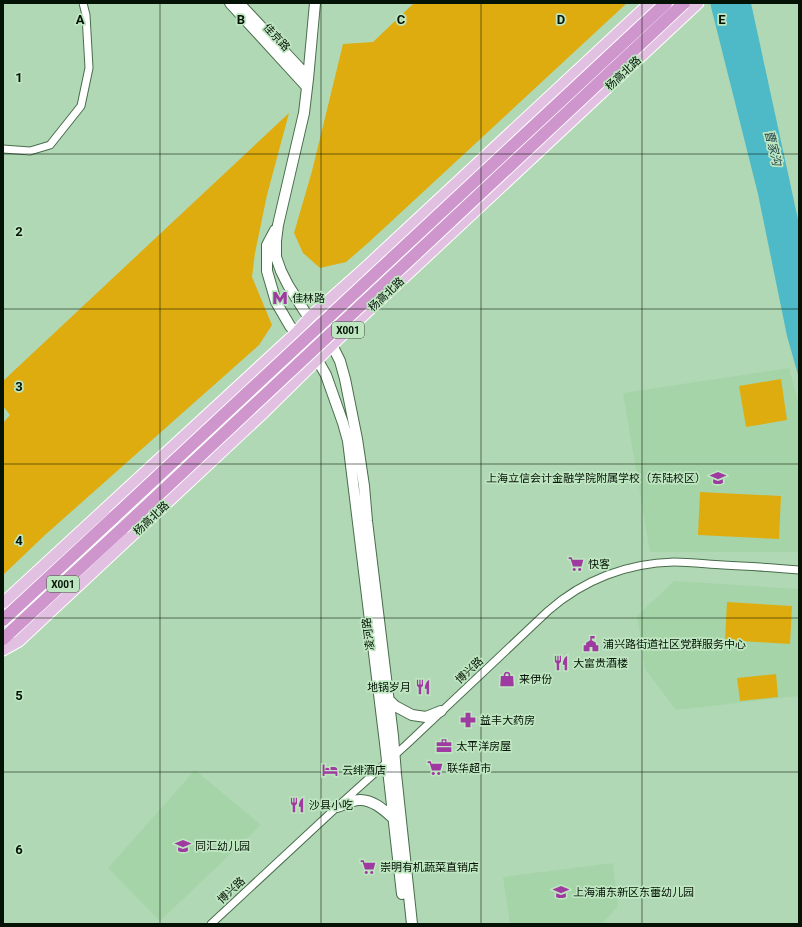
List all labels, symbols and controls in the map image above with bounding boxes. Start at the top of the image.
text: A [76,12,85,27]
text: B [237,12,245,27]
text: C [397,12,406,27]
text: D [557,12,565,27]
text: E [718,12,726,27]
street label: 佳京路 [261,21,293,54]
street label: 杨高北路 [603,54,644,93]
text: 1 [15,70,23,85]
water label: 曹家沟 [762,129,785,169]
text: 2 [15,224,23,239]
street label: 杨高北路 [366,275,407,314]
metro station icon: 佳林路 [271,289,289,307]
place label: 佳林路 [292,292,325,305]
road number: X001 [332,322,364,338]
text: 3 [15,379,23,394]
school or university icon: 上海立信会计金融学院附属学校（东陆校区） [709,469,727,487]
place label: 上海立信会计金融学院附属学校（东陆校区） [486,472,706,485]
street label: 杨高北路 [131,499,172,538]
text: 4 [15,533,23,548]
supermarket icon: 快客 [567,555,585,573]
place label: 快客 [588,558,610,571]
road number: X001 [47,576,79,592]
street label: 凌河路 [360,617,377,651]
public building icon: 浦兴路街道社区党群服务中心 [582,635,600,653]
place label: 浦兴路街道社区党群服务中心 [603,638,746,651]
street label: 博兴路 [453,654,486,686]
restaurant icon: 大富贵酒楼 [552,654,570,672]
place label: 大富贵酒楼 [573,657,628,670]
shop icon: 来伊份 [498,670,516,688]
place label: 来伊份 [519,673,552,686]
restaurant icon: 地锅岁月 [414,678,432,696]
place label: 地锅岁月 [367,681,411,694]
text: 5 [15,688,23,703]
pharmacy icon: 益丰大药房 [459,711,477,729]
place label: 益丰大药房 [480,714,535,727]
office icon: 太平洋房屋 [435,737,453,755]
place label: 太平洋房屋 [456,740,511,753]
supermarket icon: 联华超市 [426,759,444,777]
hotel icon: 云绯酒店 [321,761,339,779]
place label: 联华超市 [447,762,491,775]
place label: 云绯酒店 [342,764,386,777]
restaurant icon: 沙县小吃 [288,796,306,814]
place label: 沙县小吃 [309,799,353,812]
school or university icon: 同汇幼儿园 [174,837,192,855]
place label: 同汇幼儿园 [195,840,250,853]
text: 6 [15,842,23,857]
supermarket icon: 崇明有机蔬菜直销店 [359,858,377,876]
place label: 崇明有机蔬菜直销店 [380,861,479,874]
street label: 博兴路 [215,874,248,906]
school or university icon: 上海浦东新区东蕾幼儿园 [552,883,570,901]
place label: 上海浦东新区东蕾幼儿园 [573,886,694,899]

